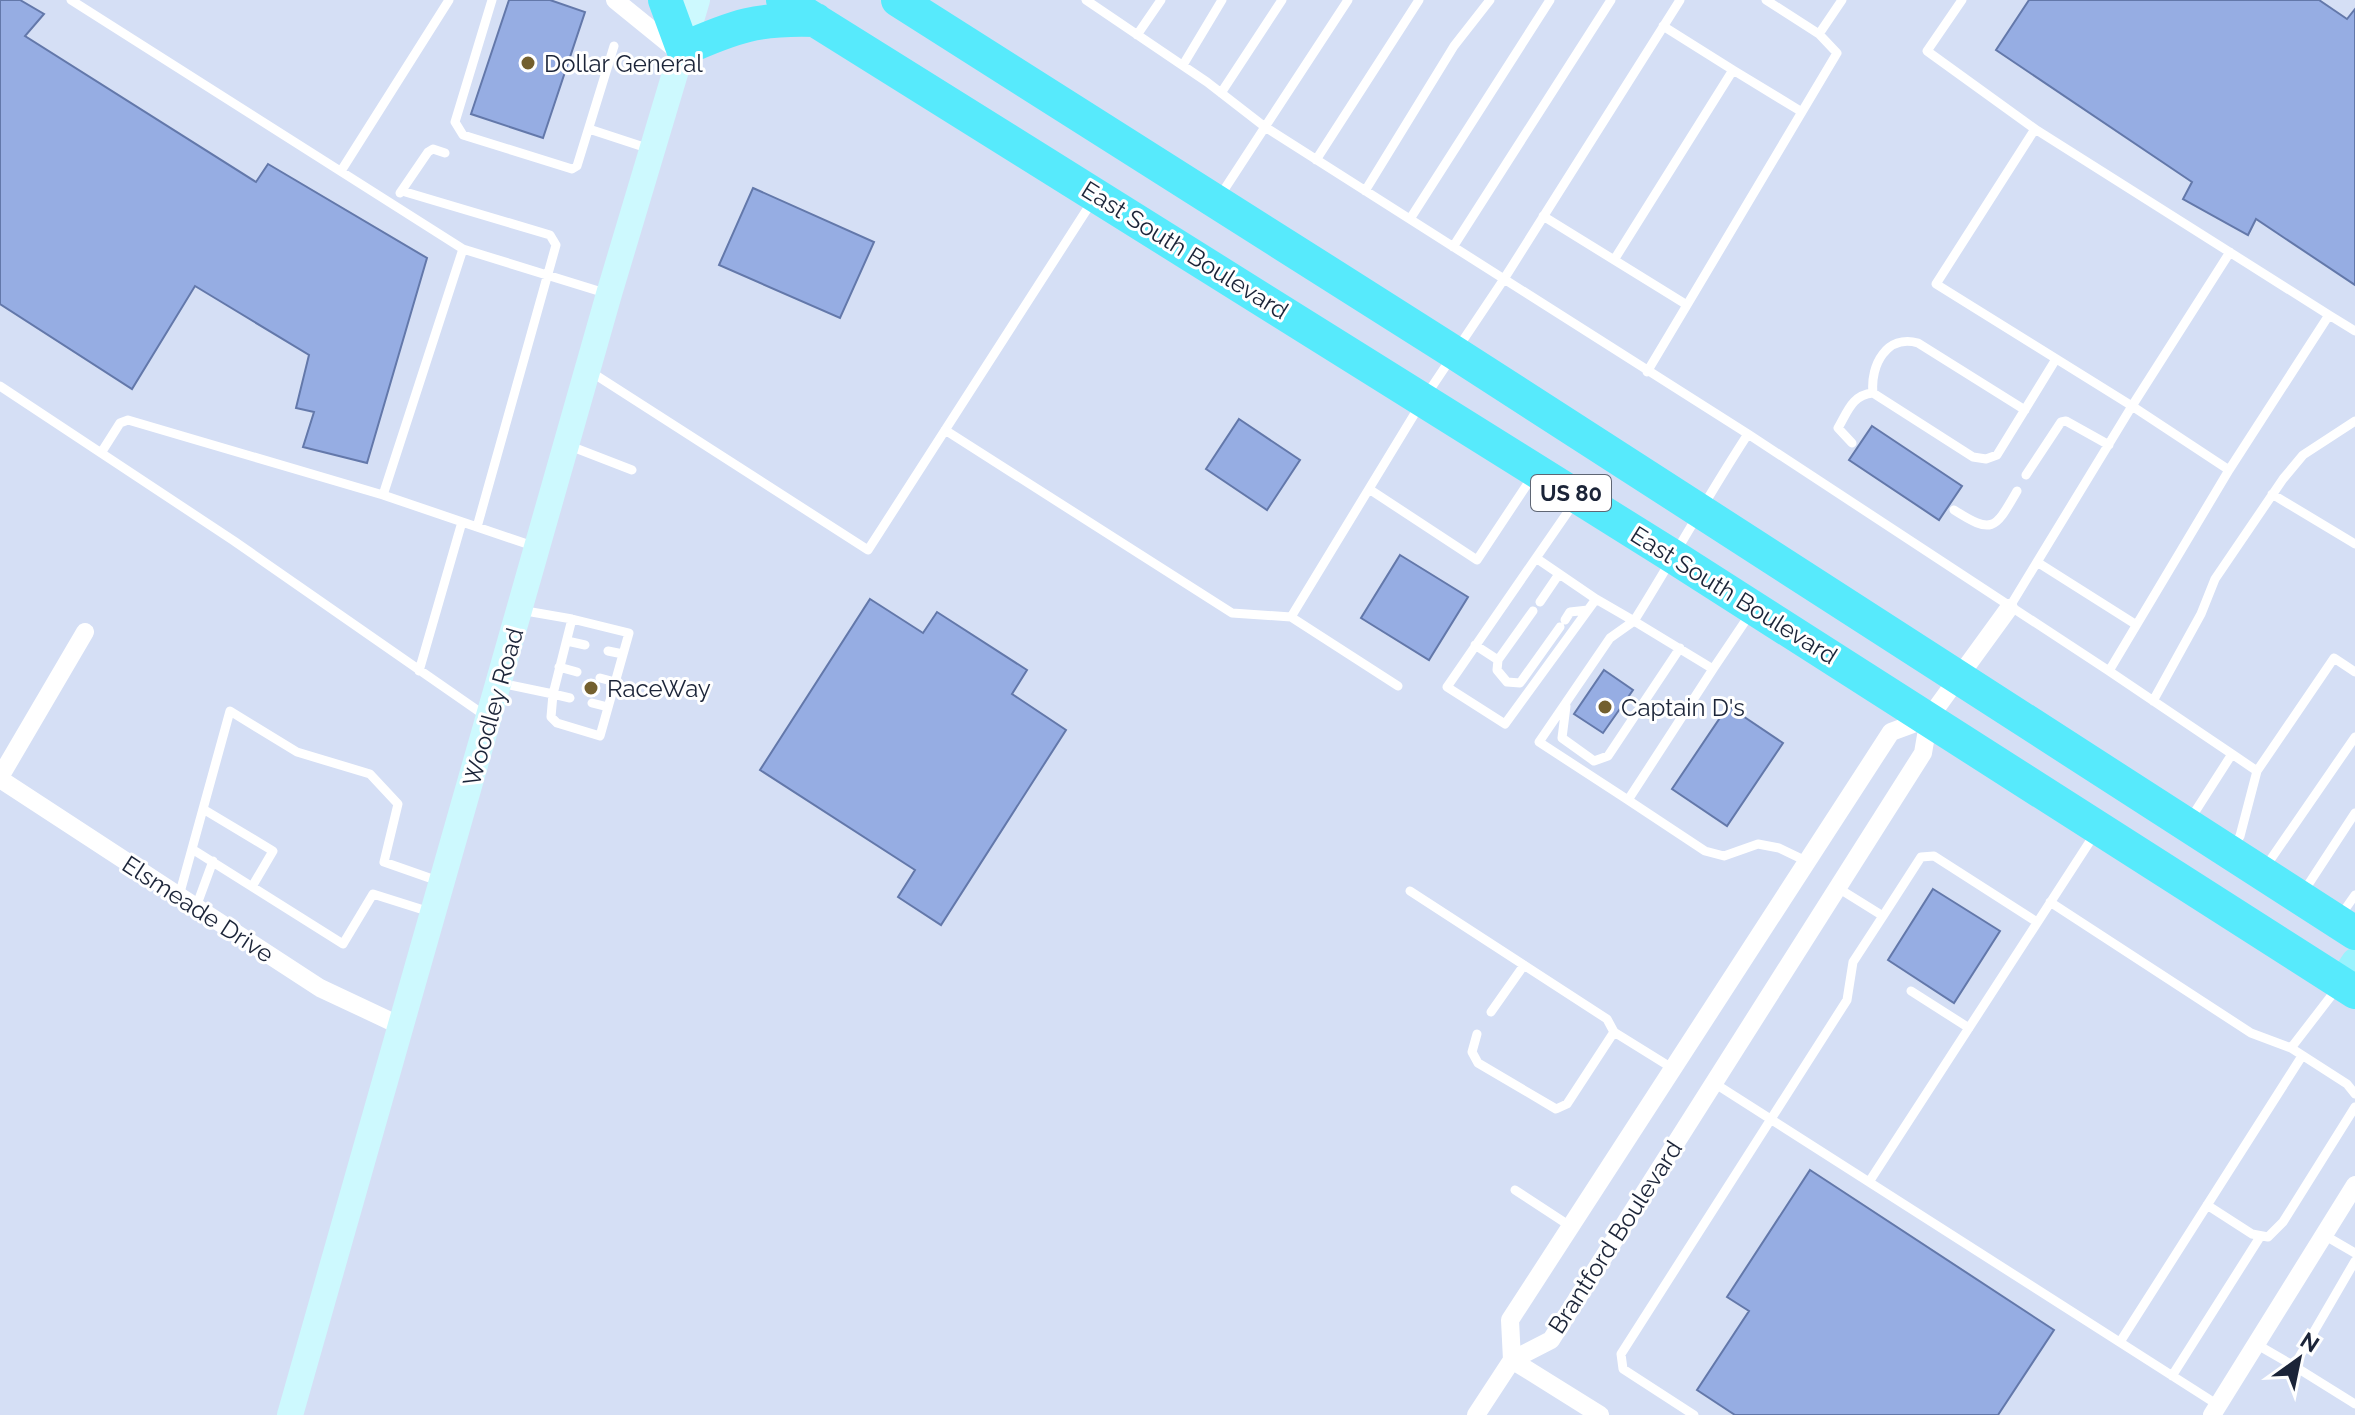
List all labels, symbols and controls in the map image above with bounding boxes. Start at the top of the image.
place label: Dollar General [544,49,703,78]
marker: Dollar General [519,54,537,72]
street label: East South Boulevard [1076,175,1294,325]
road number: US 80 [1531,475,1611,511]
street label: East South Boulevard [1625,520,1843,670]
street label: Woodley Road [457,625,529,789]
place label: RaceWay [607,674,711,703]
marker: RaceWay [582,679,600,697]
place label: Captain D's [1621,693,1745,722]
marker: Captain D's [1596,698,1614,716]
street label: Elsmeade Drive [117,849,279,969]
street label: Brantford Boulevard [1542,1135,1688,1339]
north arrow [2259,1319,2339,1399]
text: N [2296,1327,2324,1358]

